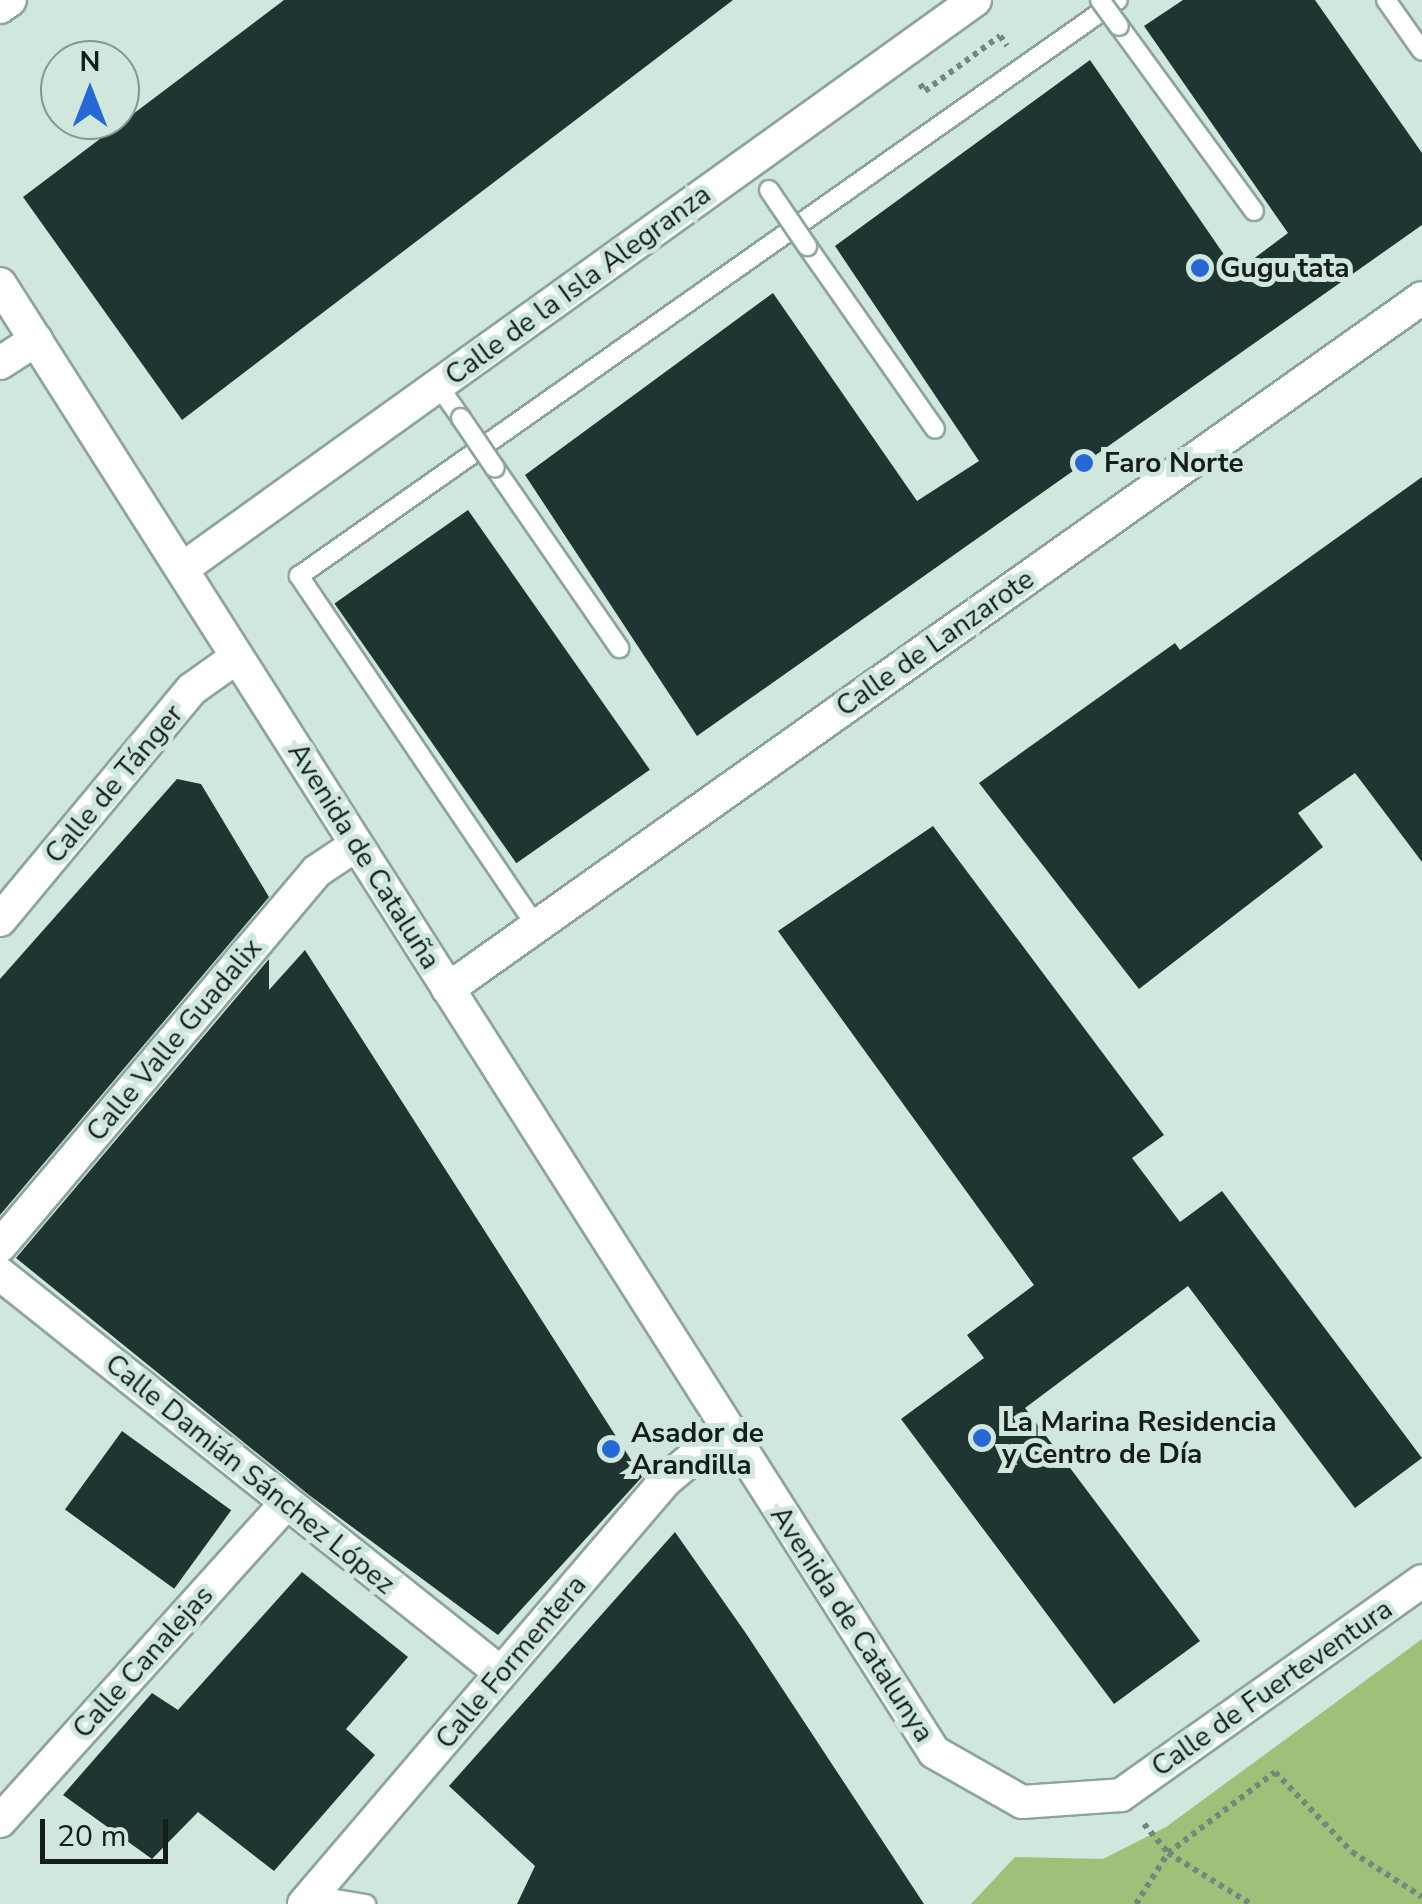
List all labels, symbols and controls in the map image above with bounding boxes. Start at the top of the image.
north arrow [40,40,140,140]
text: N [80,43,100,81]
street label: Calle de la Isla Alegranza [439,177,717,393]
place label: Gugu tata [1220,251,1350,285]
marker: Gugu tata [1189,257,1211,279]
place label: Faro Norte [1104,446,1244,480]
marker: Faro Norte [1073,452,1095,474]
street label: Calle de Lanzarote [830,562,1040,724]
street label: Calle de Tánger [38,698,190,870]
street label: Avenida de Cataluña [281,737,447,975]
street label: Calle Valle Guadalix [79,932,269,1148]
street label: Calle Damián Sánchez López [99,1347,401,1601]
place label: La Marina Residencia y Centro de Día [1002,1405,1276,1471]
place label: Asador de Arandilla [631,1416,764,1482]
marker: La Marina Residencia y Centro de Día [971,1427,993,1449]
marker: Asador de Arandilla [600,1438,622,1460]
street label: Avenida de Catalunya [763,1500,941,1748]
street label: Calle Formentera [429,1568,593,1756]
street label: Calle Canalejas [66,1579,220,1745]
street label: Calle de Fuerteventura [1145,1592,1399,1784]
scale bar [45,1799,172,1861]
text: 20 m [57,1816,126,1857]

